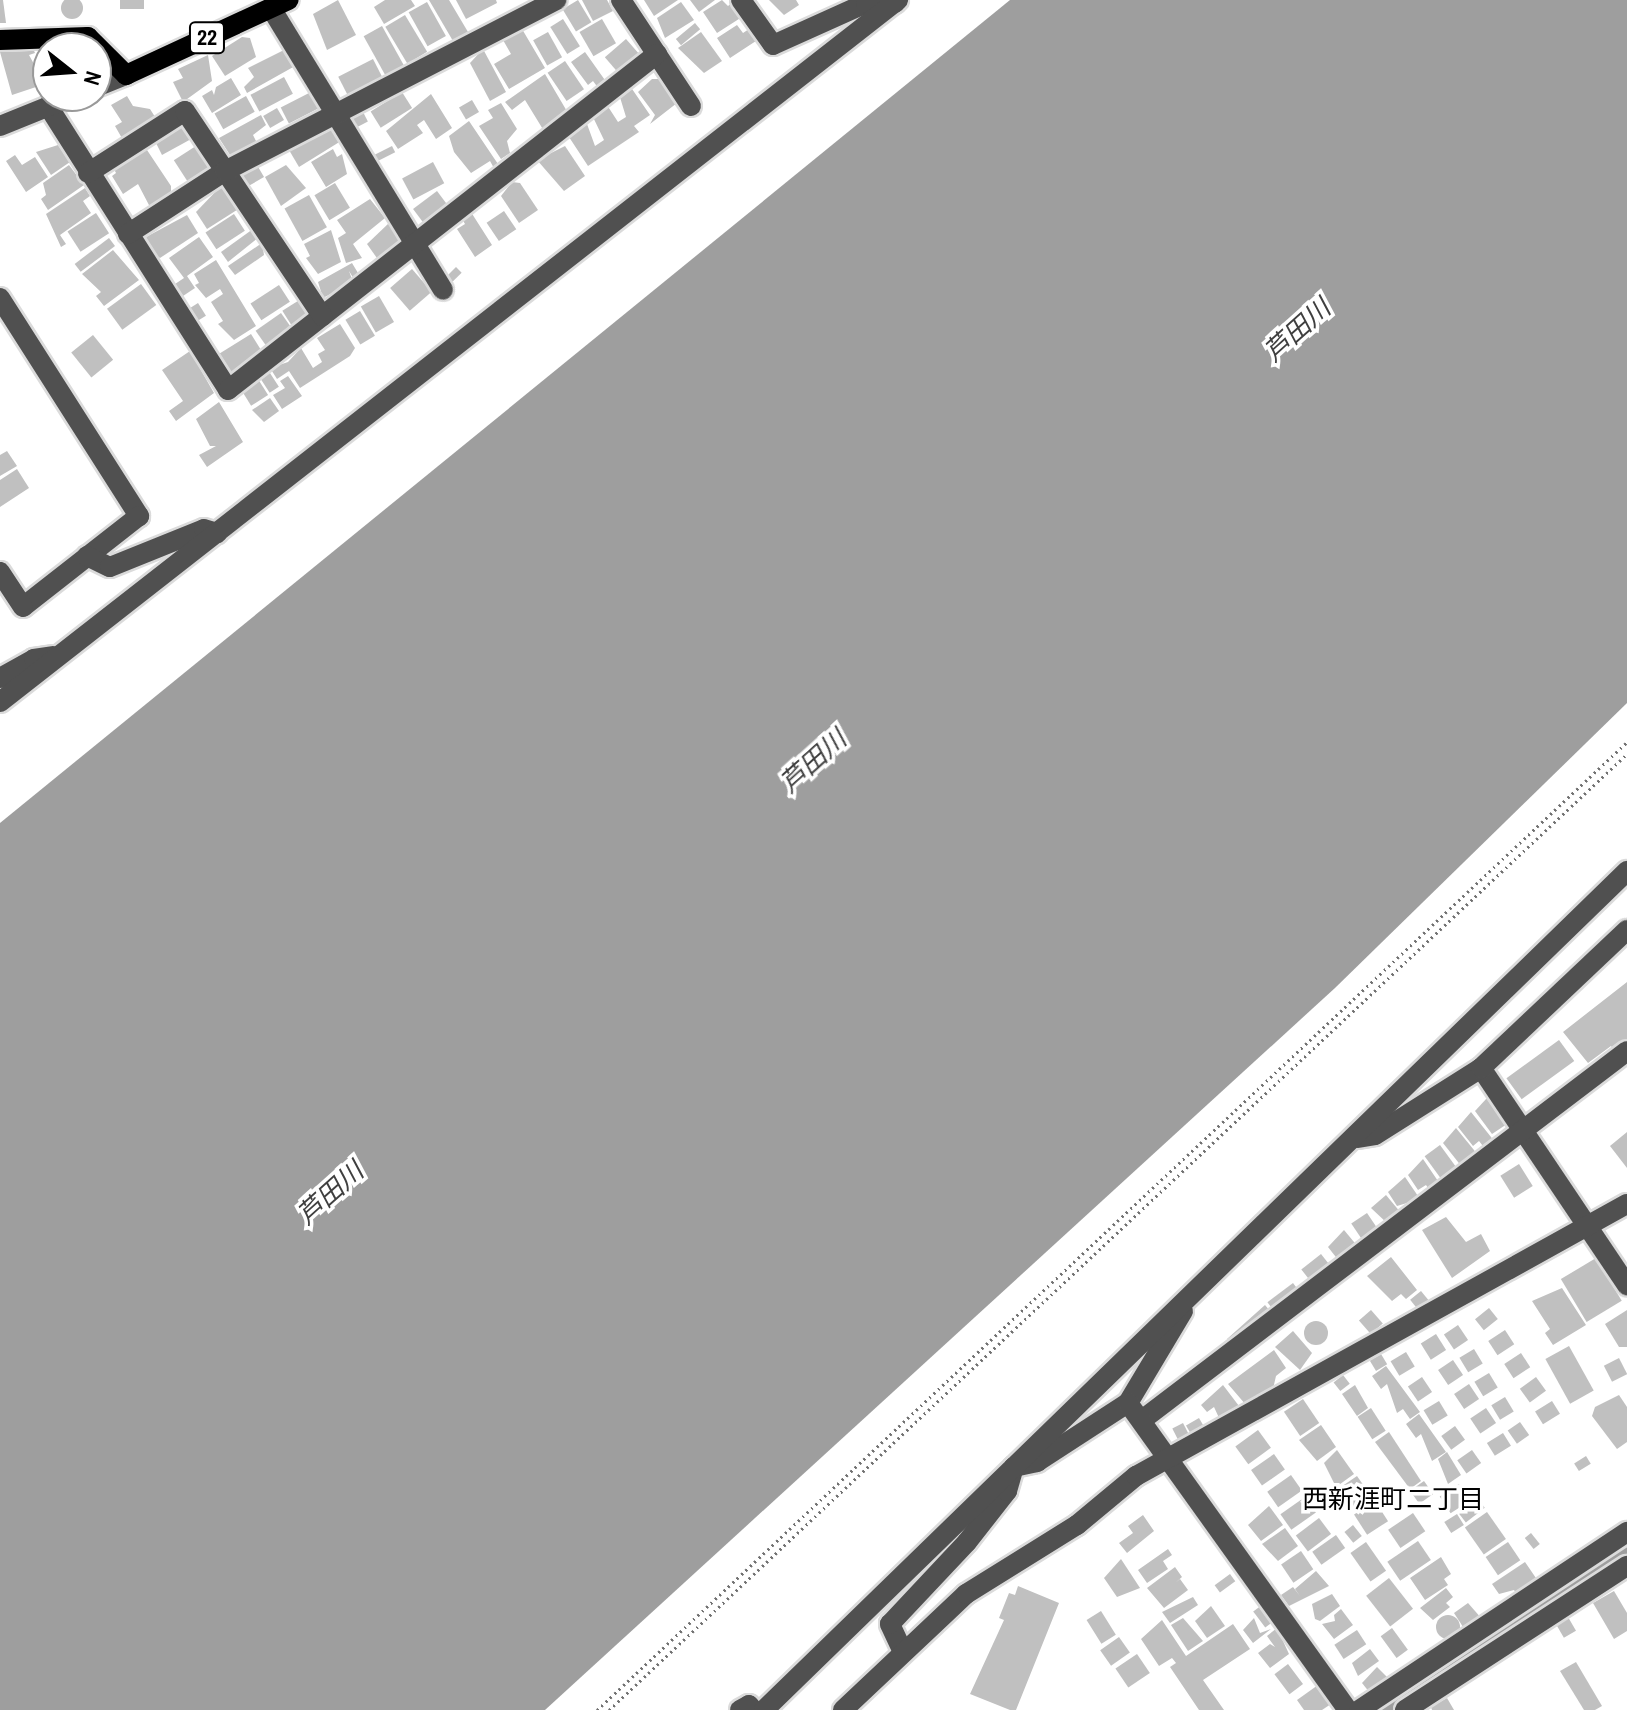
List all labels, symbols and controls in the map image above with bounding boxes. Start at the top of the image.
road number: 22 [187,20,227,56]
north arrow [32,32,112,112]
text: N [77,68,109,89]
water label: 芦田川 [1258,292,1336,368]
water label: 芦田川 [774,723,852,799]
water label: 芦田川 [291,1155,369,1231]
district label: 西新涯町二丁目 [1302,1483,1484,1515]

